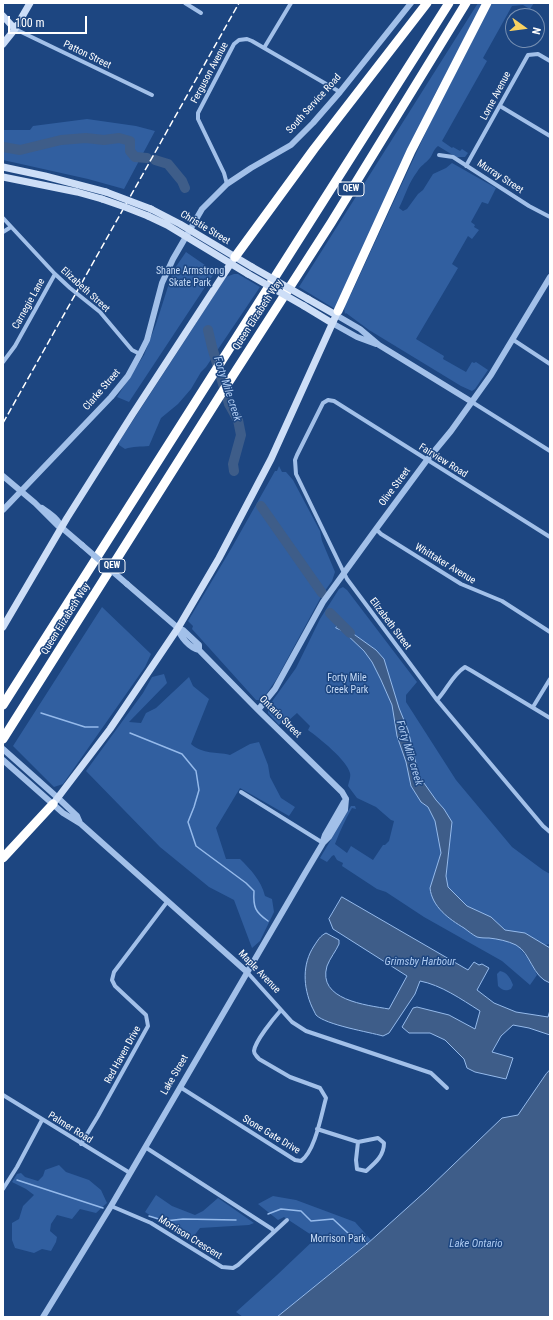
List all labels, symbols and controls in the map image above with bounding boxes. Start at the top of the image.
scale bar [10,8,89,34]
north arrow [505,8,545,48]
text: 100 m [15,16,45,30]
text: N [529,26,543,36]
street label: Patton Street [61,38,113,72]
street label: Ferguson Avenue [189,40,231,106]
street label: Lorne Avenue [478,70,514,122]
street label: South Service Road [284,72,344,136]
street label: Murray Street [475,158,525,196]
road number: QEW [338,182,364,196]
street label: Christie Street [178,208,232,248]
street label: Elizabeth Street [58,265,112,315]
park label: Shane Armstrong Skate Park [156,265,224,288]
street label: Carnegie Lane [10,276,48,332]
street label: Queen Elizabeth Way [231,277,285,353]
water label: Forty Mile creek [210,355,244,423]
street label: Clarke Street [81,367,123,413]
street label: Fairview Road [417,441,469,481]
street label: Olive Street [377,465,413,509]
street label: Whittaker Avenue [412,541,478,587]
road number: QEW [99,559,125,573]
street label: Queen Elizabeth Way [39,581,93,657]
street label: Elizabeth Street [367,596,413,652]
park label: Forty Mile Creek Park [326,672,368,696]
street label: Ontario Street [256,693,304,741]
water label: Forty Mile creek [393,719,425,787]
street label: Maple Avenue [235,948,283,996]
water label: Grimsby Harbour [384,955,456,969]
street label: Red Haven Drive [102,1024,144,1086]
street label: Lake Street [159,1053,191,1097]
street label: Palmer Road [46,1110,94,1146]
street label: Stone Gate Drive [240,1113,302,1157]
street label: Morrison Crescent [156,1214,224,1262]
park label: Morrison Park [310,1233,366,1245]
water label: Lake Ontario [449,1237,503,1251]

